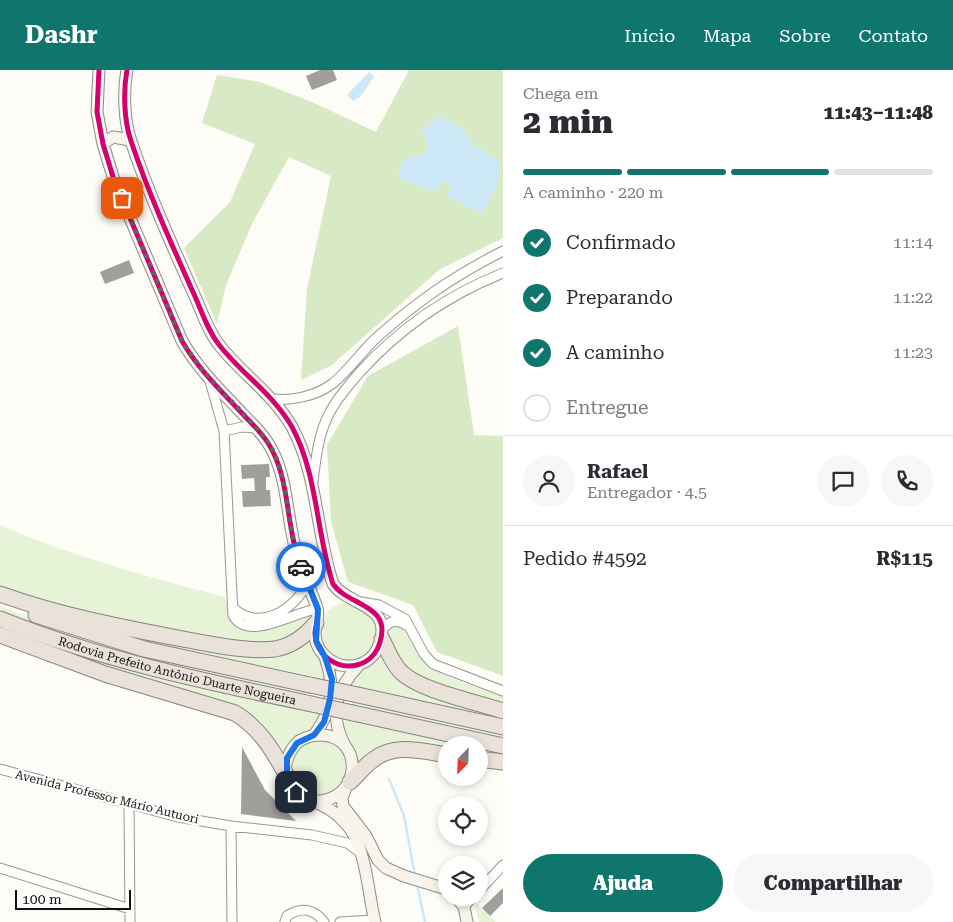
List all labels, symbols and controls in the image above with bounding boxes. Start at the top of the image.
text: Dashr [25,21,98,49]
text: Início [624,25,675,46]
text: Mapa [703,25,751,46]
text: Sobre [779,25,831,46]
text: Contato [859,25,928,46]
text: Chega em [523,84,598,103]
text: 11:43–11:48 [824,101,933,124]
text: 2 min [523,103,613,141]
pin [101,177,143,219]
text: A caminho · 220 m [523,183,663,202]
icon: bag [108,184,136,212]
icon: check [523,229,551,257]
text: Confirmado [566,231,676,254]
text: 11:14 [893,233,933,252]
icon: check [523,284,551,312]
text: Preparando [566,286,673,309]
text: 11:22 [893,288,933,307]
icon: check [523,339,551,367]
text: A caminho [566,341,664,364]
text: 11:23 [893,343,933,362]
text: Entregue [566,396,649,419]
button: person [523,455,575,507]
button: chat [817,455,869,507]
button: phone [881,455,933,507]
text: Rafael [587,460,648,483]
text: Entregador · 4.5 [587,483,707,502]
courier [276,542,326,592]
text: Pedido #4592 [523,547,647,570]
text: R$115 [876,547,933,570]
icon: car [287,553,315,581]
street label: Rodovia Prefeito Antônio Duarte Nogueira [57,634,298,708]
north arrow [438,736,488,786]
map controls [438,736,488,906]
street label: Avenida Professor Mário Autuori [14,767,200,827]
pin [275,771,317,813]
icon: home [282,778,310,806]
button: locate [438,796,488,846]
button: Ajuda [523,854,723,912]
button: Compartilhar [733,854,933,912]
button: layers [438,856,488,906]
scale bar [15,887,131,910]
text: 100 m [22,891,62,907]

